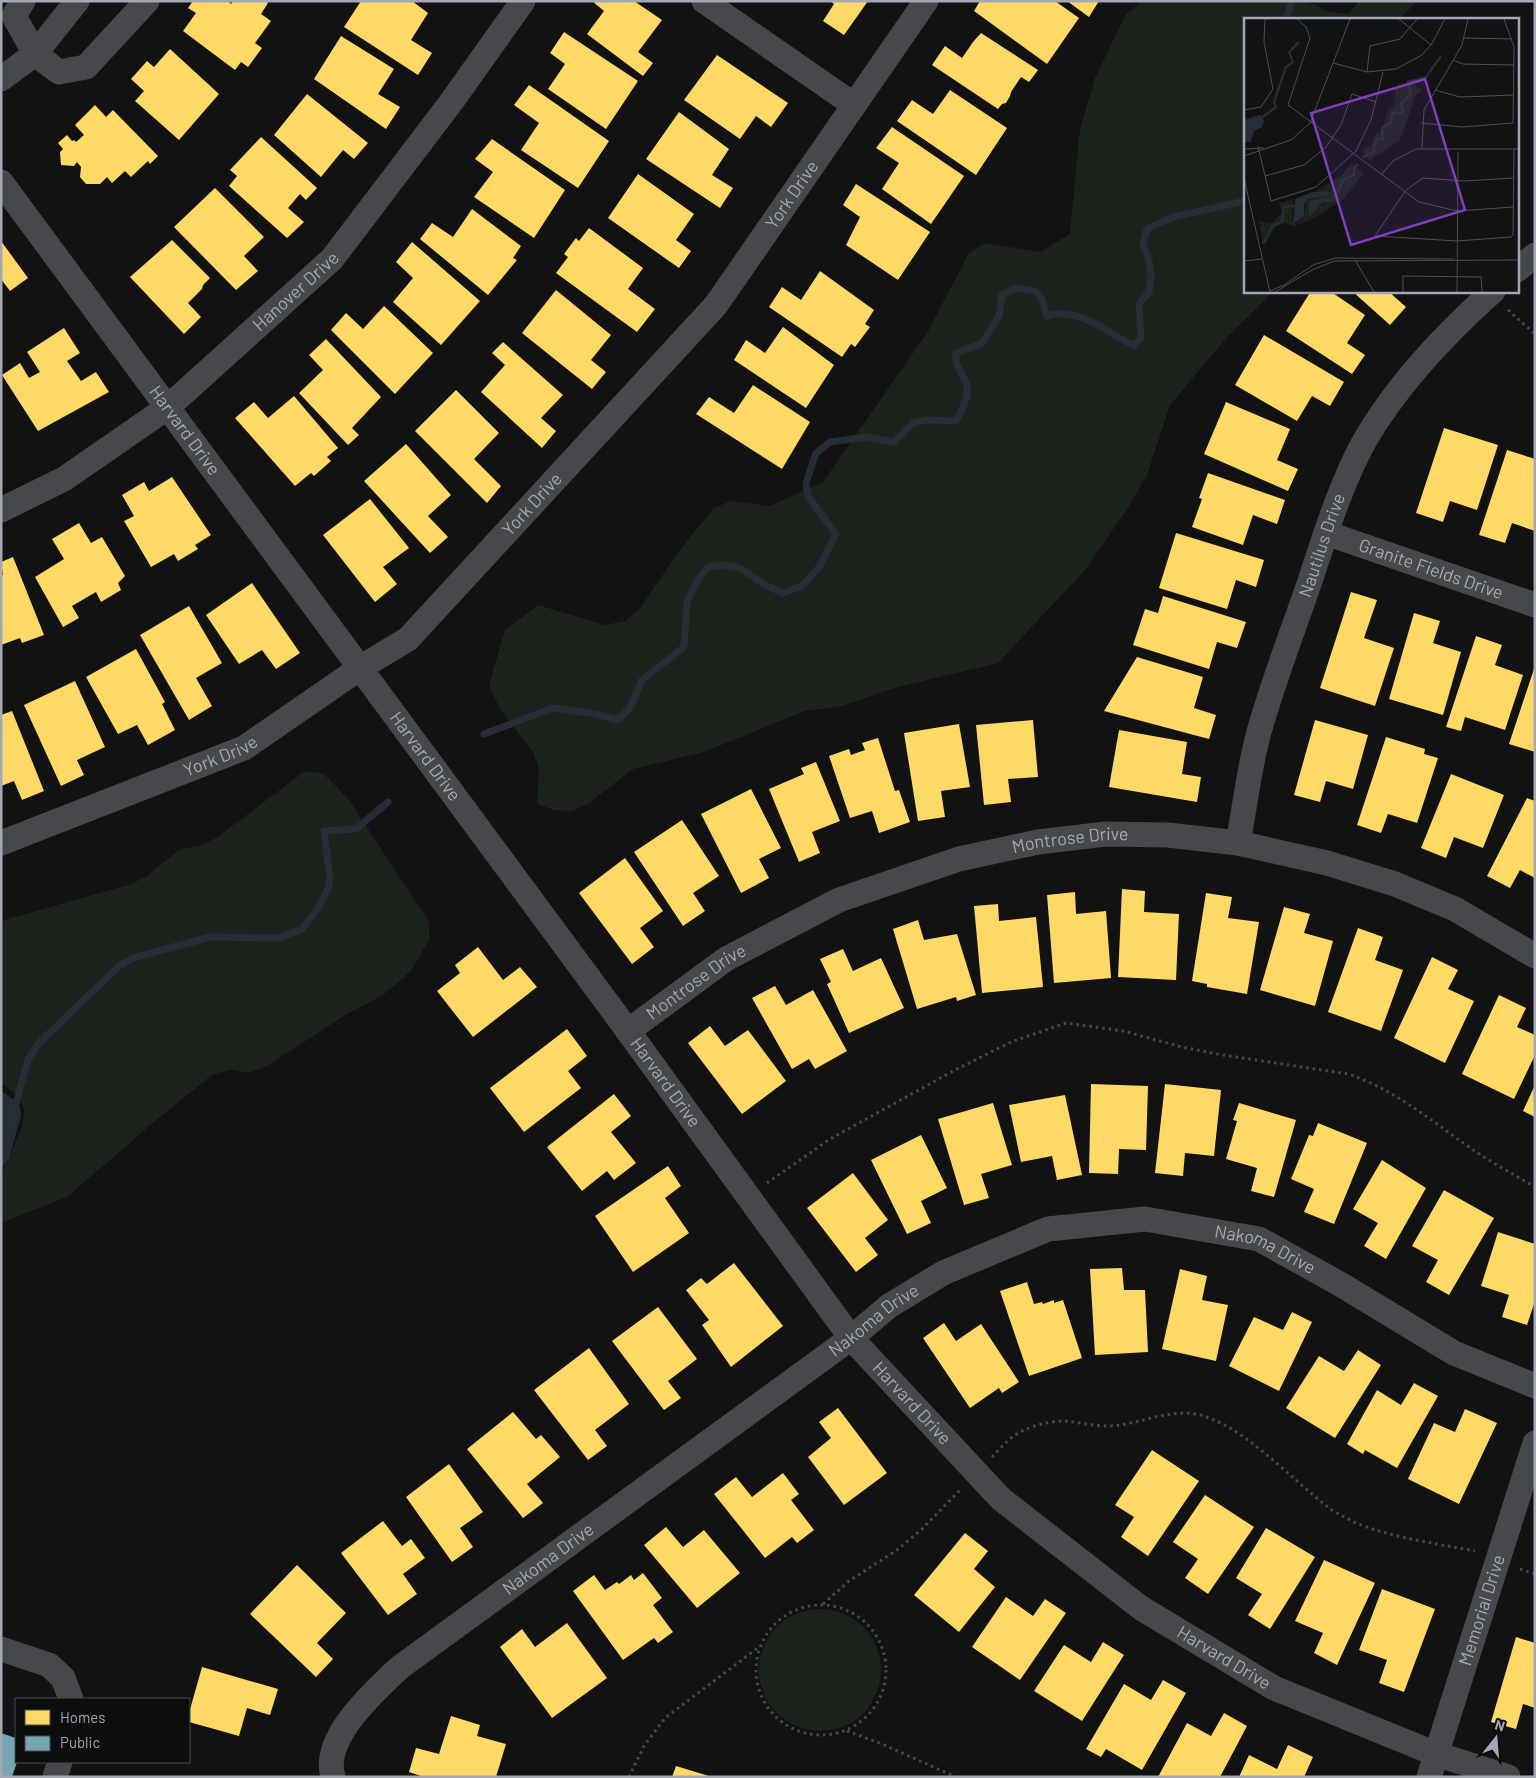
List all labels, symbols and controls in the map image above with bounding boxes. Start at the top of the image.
inset map [1244,18,1518,292]
street label: York Drive [760,156,822,233]
street label: Hanover Drive [248,247,343,335]
street label: Harvard Drive [145,381,226,479]
street label: York Drive [497,467,566,540]
street label: Nautilus Drive [1293,490,1349,600]
street label: Granite Fields Drive [1356,533,1506,603]
street label: Harvard Drive [386,707,466,805]
street label: York Drive [180,730,261,781]
street label: Montrose Drive [1010,822,1129,857]
street label: Montrose Drive [641,939,749,1024]
street label: Harvard Drive [626,1033,706,1131]
street label: Nakoma Drive [1213,1219,1320,1278]
street label: Nakoma Drive [824,1278,923,1361]
street label: Harvard Drive [868,1356,957,1449]
street label: Nakoma Drive [498,1518,598,1599]
street label: Memorial Drive [1453,1552,1509,1668]
street label: Harvard Drive [1173,1620,1275,1694]
legend [15,1698,190,1763]
text: Homes [60,1708,105,1726]
north arrow [1471,1713,1521,1763]
text: N [1493,1716,1507,1735]
text: Public [60,1733,100,1751]

